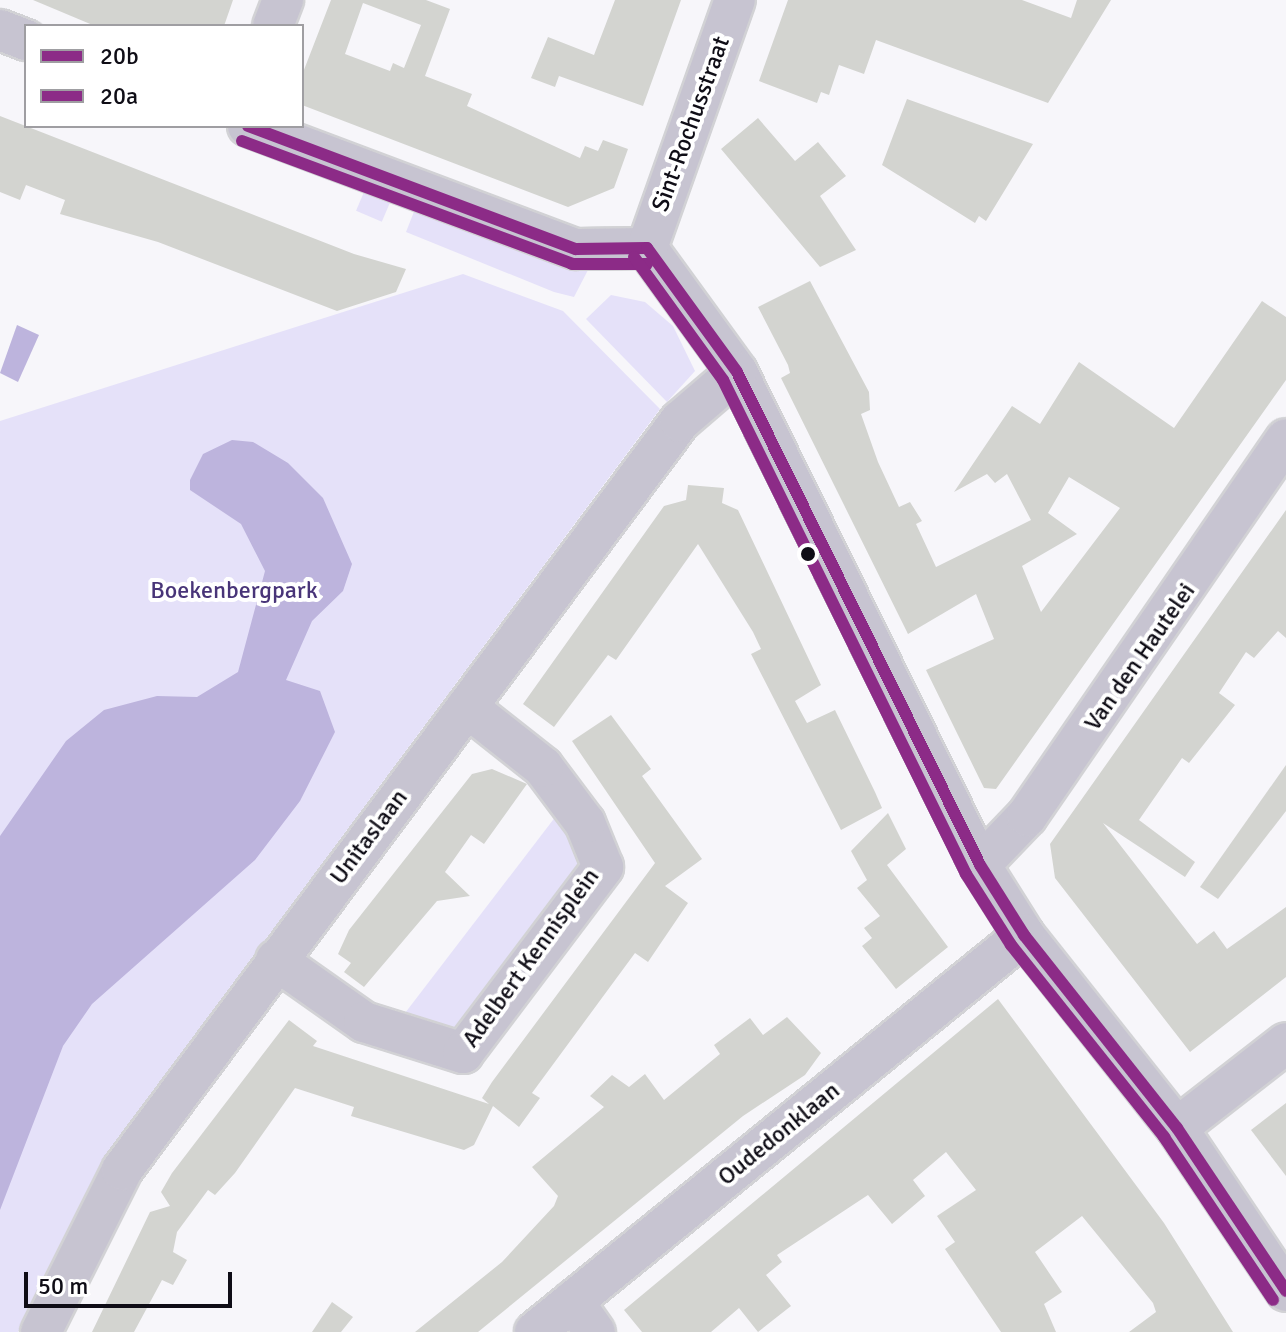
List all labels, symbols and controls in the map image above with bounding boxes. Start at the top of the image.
legend [24,24,304,128]
street label: Sint-Rochusstraat [646,32,736,216]
text: 20b [100,41,139,71]
text: 20a [100,81,138,111]
unlabelled marker [800,546,816,562]
park label: Boekenbergpark [150,577,318,605]
street label: Van den Hautelei [1078,578,1202,736]
street label: Unitaslaan [324,784,414,890]
street label: Adelbert Kennisplein [456,863,606,1053]
street label: Oudedonklaan [712,1076,846,1192]
scale bar [28,1256,236,1306]
text: 50 m [38,1271,88,1301]

